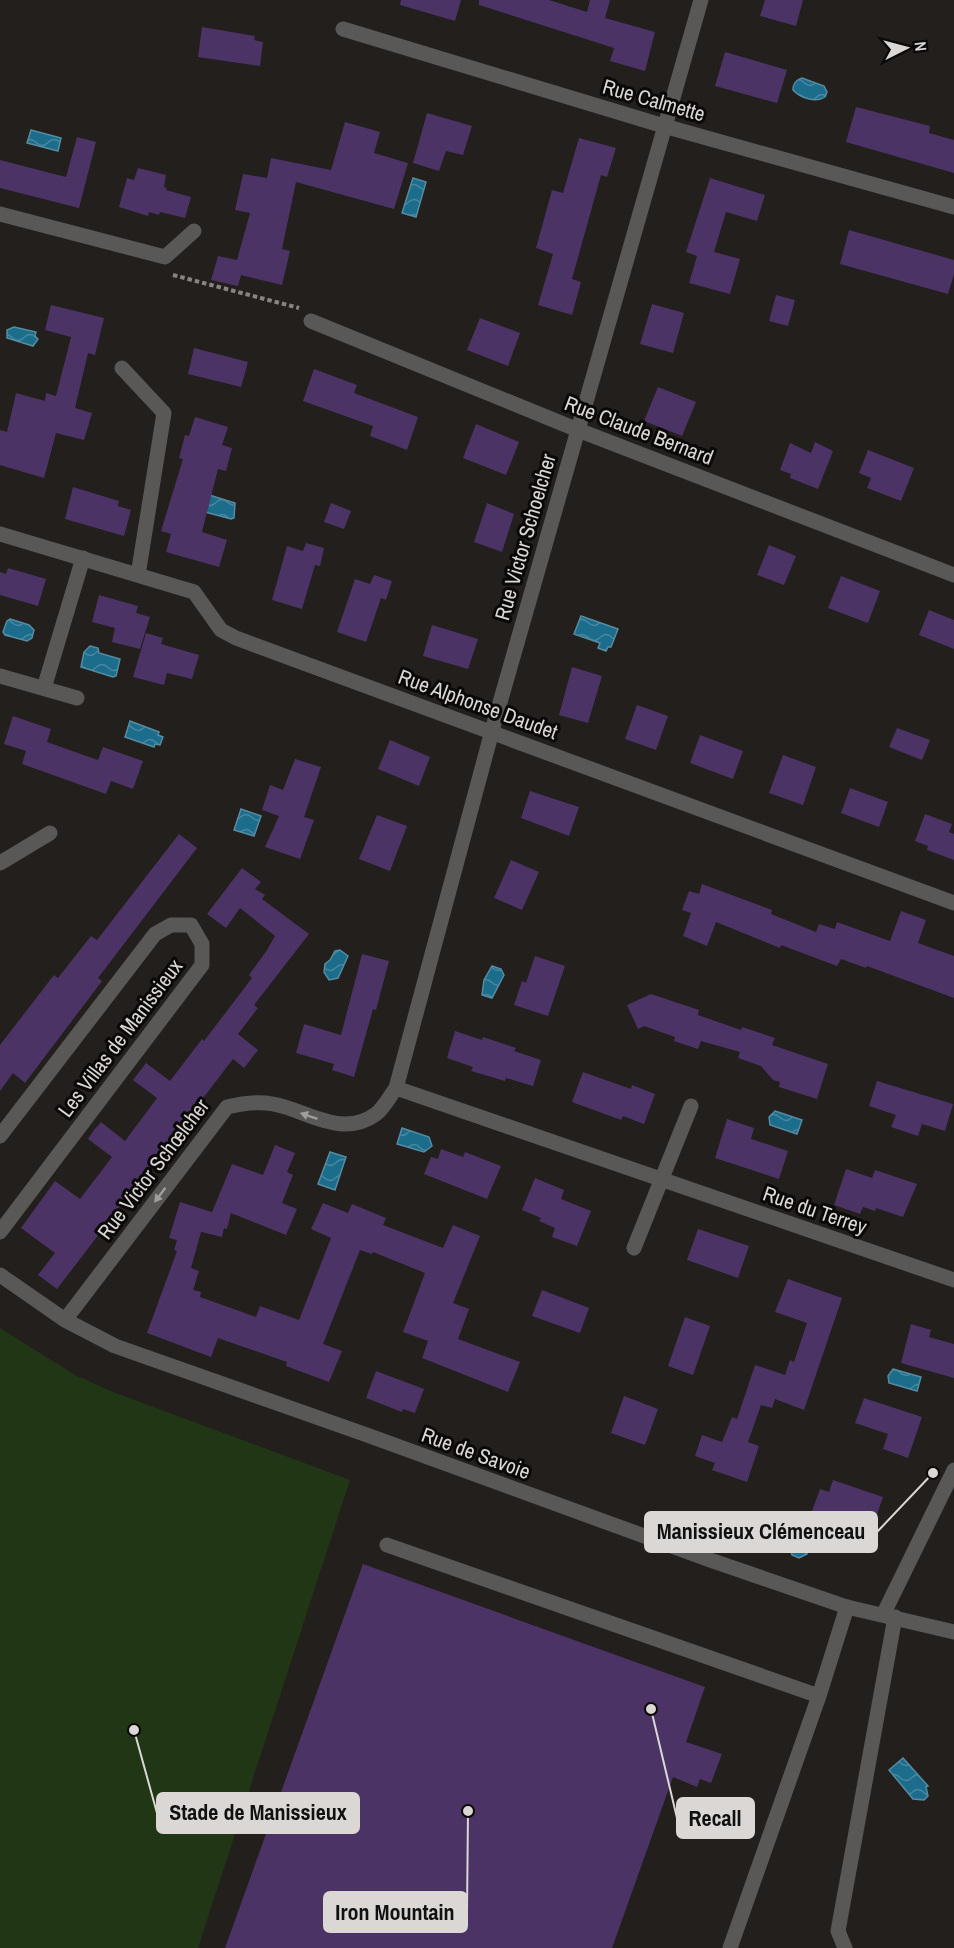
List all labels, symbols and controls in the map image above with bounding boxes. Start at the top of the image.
north arrow [876,18,936,78]
text: N [909,41,932,52]
street label: Rue Calmette [599,72,709,128]
street label: Rue Claude Bernard [561,388,717,472]
street label: Rue Victor Schoelcher [487,450,563,624]
street label: Rue Alphonse Daudet [394,662,562,746]
street label: Les Villas de Manissieux [51,953,189,1123]
street label: Rue Victor Schœlcher [91,1093,216,1245]
one-way arrow [300,1111,318,1120]
street label: Rue du Terrey [759,1179,871,1241]
one-way arrow [154,1186,166,1202]
street label: Rue de Savoie [418,1420,534,1486]
callout: Manissieux Clémenceau [645,1512,877,1552]
text: Manissieux Clémenceau [657,1516,865,1546]
callout: Stade de Manissieux [157,1793,359,1833]
text: Stade de Manissieux [169,1797,347,1827]
callout: Recall [677,1798,754,1838]
text: Recall [688,1803,742,1833]
callout: Iron Mountain [324,1892,467,1932]
text: Iron Mountain [335,1897,455,1927]

